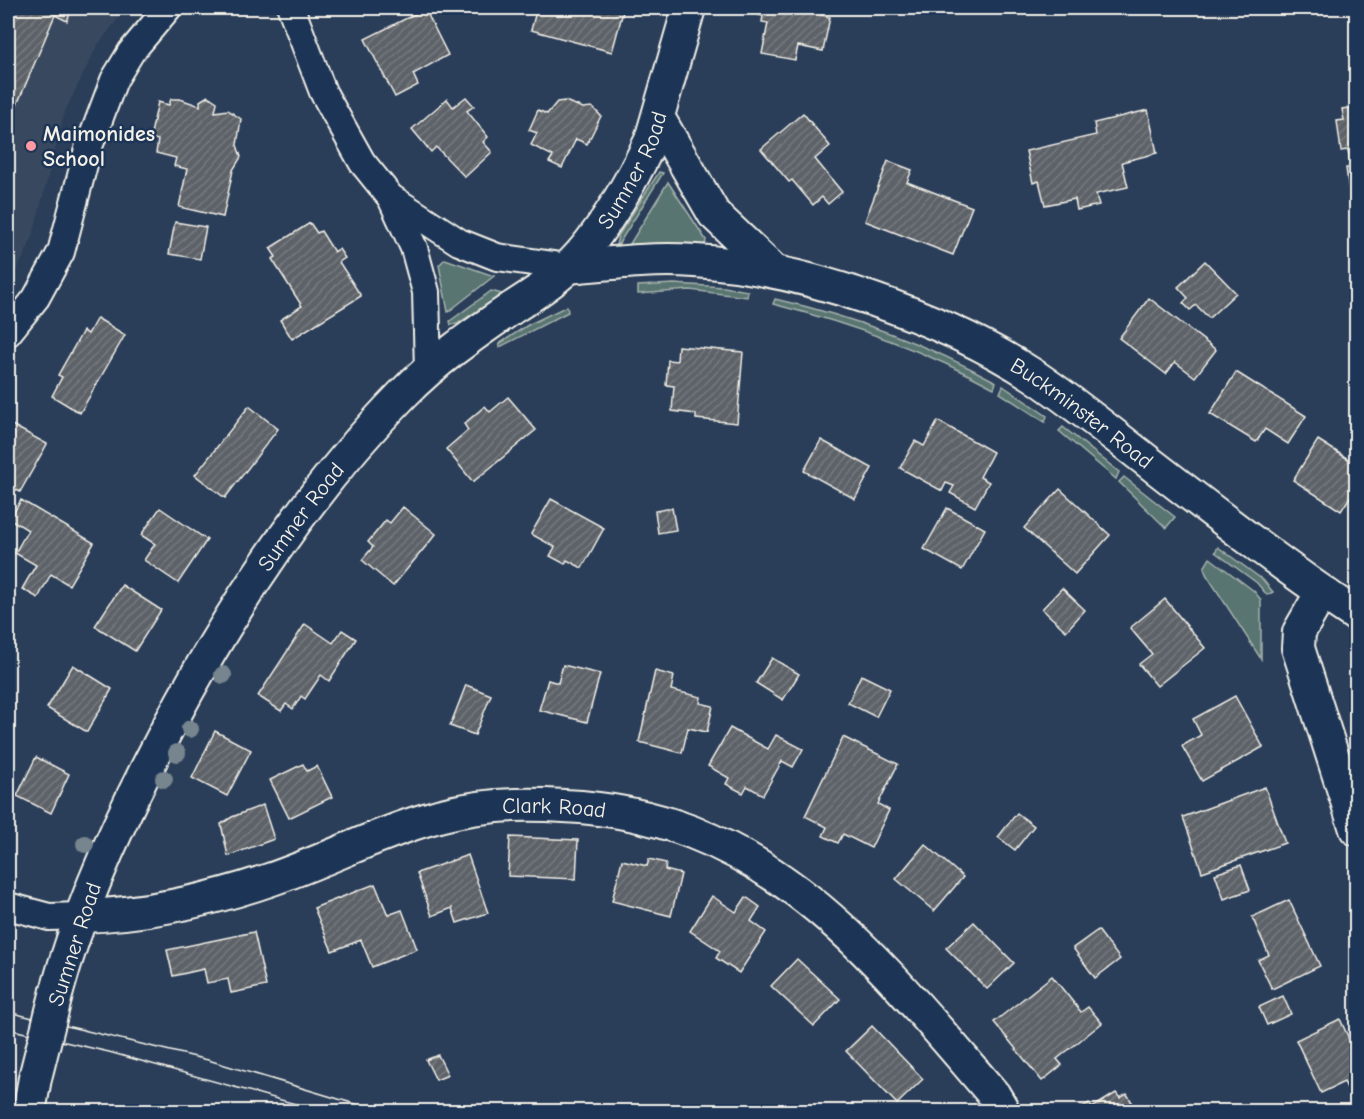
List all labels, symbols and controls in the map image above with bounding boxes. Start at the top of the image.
street label: Sumner Road [592,109,673,234]
place label: Maimonides School [43,121,155,172]
marker: Maimonides School [24,139,38,153]
street label: Buckminster Road [1006,352,1158,475]
street label: Sumner Road [253,458,350,576]
street label: Clark Road [502,793,607,824]
street label: Sumner Road [43,879,107,1009]

